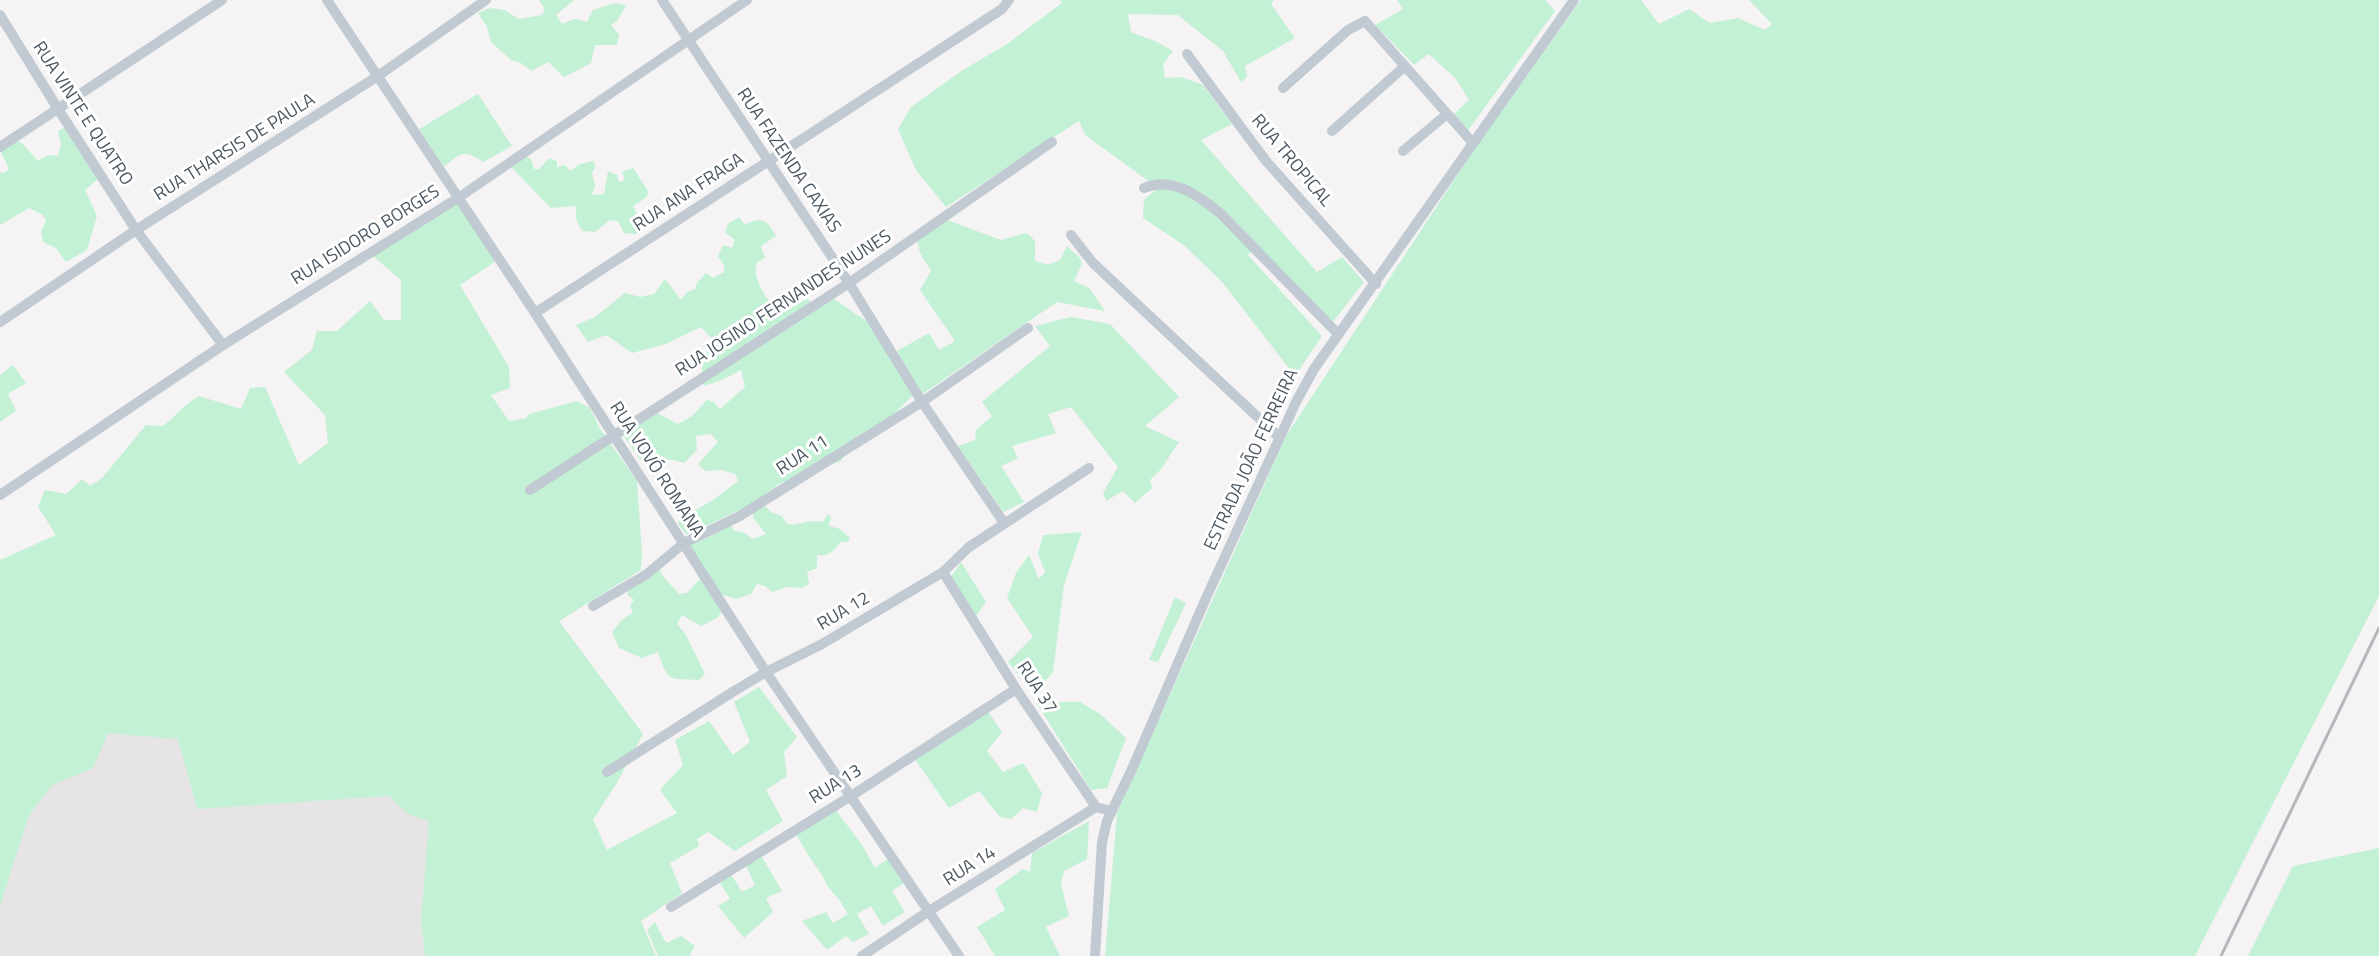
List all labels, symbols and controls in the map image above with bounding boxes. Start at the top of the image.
street label: RUA VINTE E QUATRO [27,38,137,190]
street label: RUA FAZENDA CAXIAS [732,84,844,238]
street label: RUA THARSIS DE PAULA [151,90,319,206]
street label: RUA TROPICAL [1246,110,1336,212]
street label: RUA ANA FRAGA [630,149,748,237]
street label: RUA ISIDORO BORGES [288,182,444,290]
street label: RUA JOSINO FERNANDES NUNES [672,226,896,382]
street label: ESTRADA JOÃO FERREIRA [1200,366,1304,554]
street label: RUA VOVÓ ROMANA [604,398,708,542]
street label: RUA 11 [773,431,833,481]
street label: RUA 12 [814,588,874,636]
street label: RUA 37 [1011,658,1061,718]
street label: RUA 13 [806,761,866,809]
street label: RUA 14 [940,843,1000,891]

